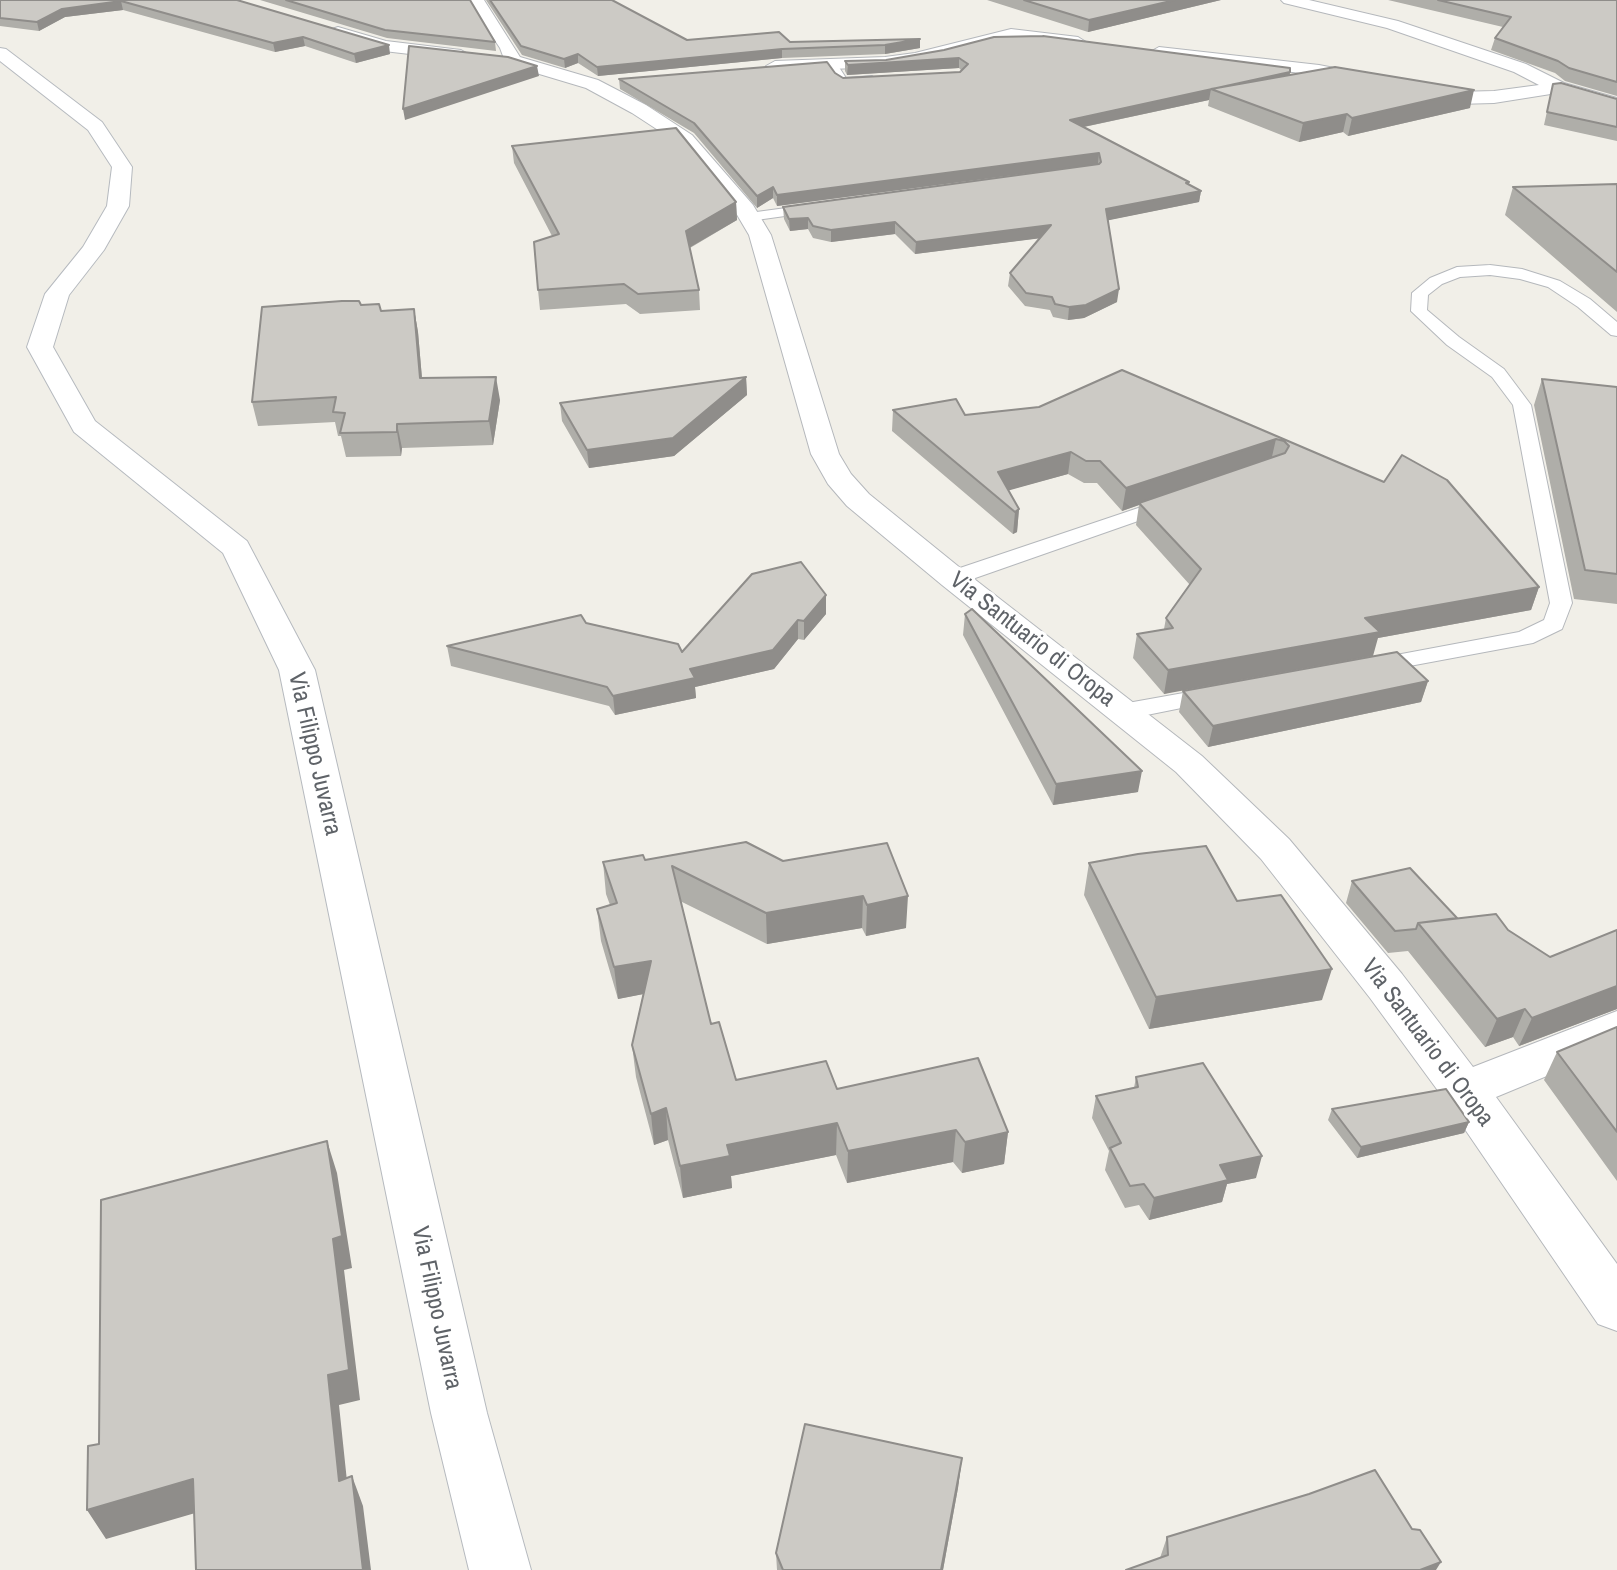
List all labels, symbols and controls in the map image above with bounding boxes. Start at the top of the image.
street label: Via Santuario di Oropa [944,566,1120,714]
street label: Via Filippo Juvarra [281,670,347,838]
street label: Via Santuario di Oropa [1355,954,1499,1132]
street label: Via Filippo Juvarra [405,1224,467,1392]

